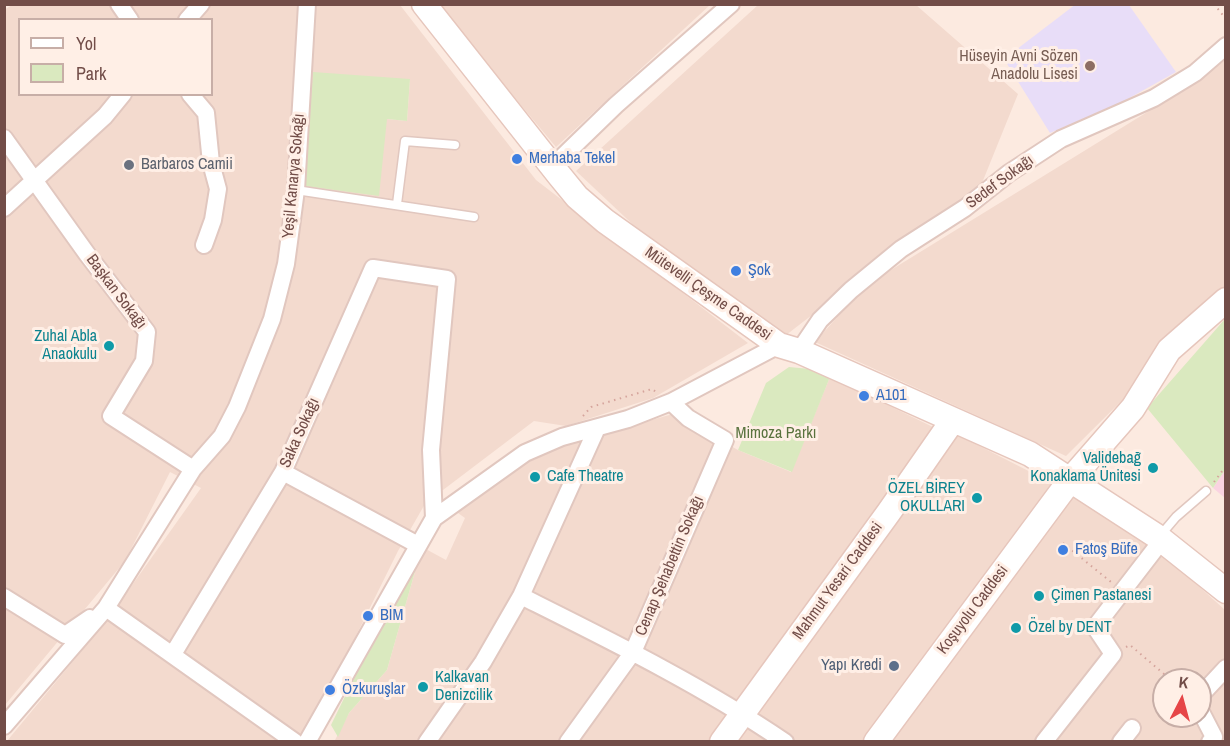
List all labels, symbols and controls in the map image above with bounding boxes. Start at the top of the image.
legend [18,18,213,96]
text: Yol [76,31,96,56]
place label: Hüseyin Avni Sözen Anadolu Lisesi [959,47,1078,85]
marker: Hüseyin Avni Sözen Anadolu Lisesi [1083,59,1097,73]
text: Park [76,61,106,86]
street label: Yeşil Kanarya Sokağı [279,113,309,239]
place label: Merhaba Tekel [529,149,615,169]
street label: Sedef Sokağı [962,151,1038,213]
marker: Merhaba Tekel [510,152,524,166]
place label: Barbaros Camii [141,155,233,175]
marker: Barbaros Camii [122,158,136,172]
street label: Mütevelli Çeşme Caddesi [641,243,775,345]
street label: Başkan Sokağı [82,251,150,333]
place label: Şok [748,261,771,281]
marker: Şok [729,264,743,278]
place label: Zuhal Abla Anaokulu [34,327,97,365]
marker: Zuhal Abla Anaokulu [102,339,116,353]
place label: A101 [876,386,907,406]
marker: A101 [857,389,871,403]
street label: Saka Sokağı [276,395,324,471]
park label: Mimoza Parkı [736,424,816,444]
place label: Validebağ Konaklama Ünitesi [1030,449,1141,487]
marker: Validebağ Konaklama Ünitesi [1146,461,1160,475]
place label: Cafe Theatre [547,467,624,487]
marker: Cafe Theatre [528,470,542,484]
place label: ÖZEL BİREY OKULLARI [888,479,965,517]
marker: ÖZEL BİREY OKULLARI [970,491,984,505]
street label: Cenap Şehabettin Sokağı [632,493,708,639]
street label: Mahmut Yesari Caddesi [789,519,887,643]
place label: Fatoş Büfe [1075,540,1138,560]
marker: Fatoş Büfe [1056,543,1070,557]
street label: Koşuyolu Caddesi [933,562,1013,658]
place label: Çimen Pastanesi [1051,586,1152,606]
marker: Çimen Pastanesi [1032,589,1046,603]
place label: BİM [380,606,403,626]
marker: BİM [361,609,375,623]
place label: Özel by DENT [1028,618,1112,638]
marker: Özel by DENT [1009,621,1023,635]
place label: Yapı Kredi [821,656,882,676]
marker: Yapı Kredi [887,659,901,673]
place label: Kalkavan Denizcilik [435,668,493,706]
north arrow [1152,668,1212,728]
text: K [1178,671,1190,694]
place label: Özkuruşlar [342,680,405,700]
marker: Kalkavan Denizcilik [416,680,430,694]
marker: Özkuruşlar [323,683,337,697]

